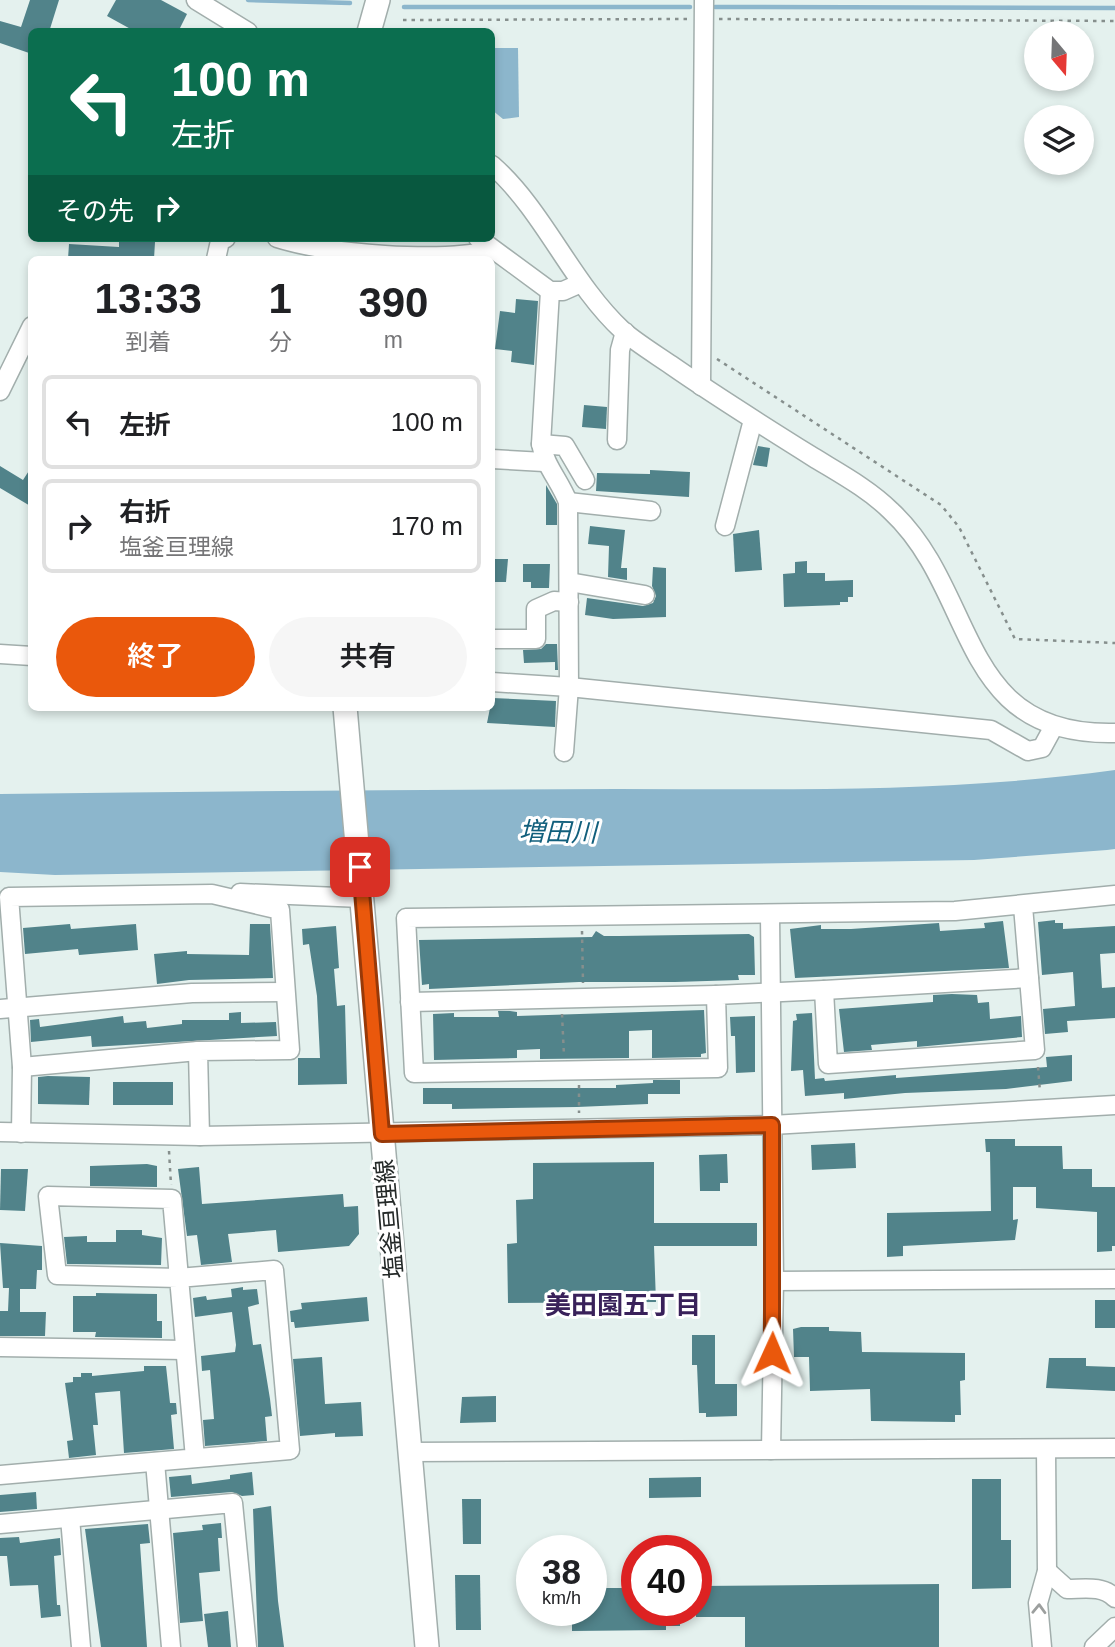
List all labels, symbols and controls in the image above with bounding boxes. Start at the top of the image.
north arrow [1024,21,1094,91]
map controls [1024,21,1094,175]
text: 100 m [171,52,310,106]
icon: left [56,56,147,147]
button: layers [1024,105,1094,175]
text: 左折 [171,117,235,153]
icon: right [148,189,186,227]
text: その先 [56,196,134,226]
text: 13:33 [95,275,202,322]
text: 1 [268,275,292,322]
text: 390 [358,279,428,326]
text: m [384,327,403,353]
text: 到着 [125,329,171,355]
text: 分 [269,329,292,355]
icon: left [60,403,98,441]
text: 100 m [391,407,463,437]
text: 左折 [119,410,171,440]
text: 右折 [119,497,171,527]
icon: right [60,507,98,545]
text: 170 m [391,511,463,541]
text: 塩釜亘理線 [119,534,234,560]
button: 終了 [56,617,255,697]
button: 共有 [269,617,467,697]
water label: 増田川 [519,816,600,848]
pin [330,837,390,897]
icon: arrive [341,848,379,886]
street label: 塩釜亘理線 [370,1158,408,1280]
district label: 美田園五丁目 [545,1290,701,1320]
position arrow [735,1316,809,1390]
speed limit sign: 40 [621,1535,712,1626]
text: 38 [542,1552,581,1591]
text: km/h [542,1588,581,1608]
one-way arrow [1031,1603,1047,1613]

